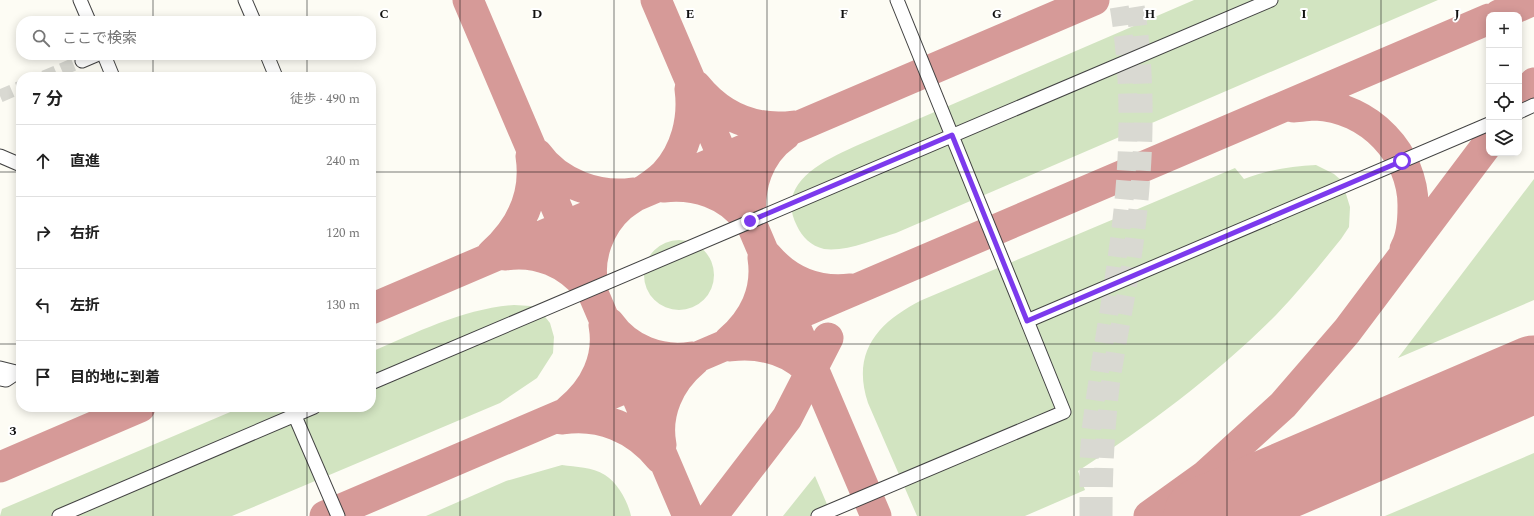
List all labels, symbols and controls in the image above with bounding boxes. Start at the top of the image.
text: C [379,4,389,24]
text: D [532,4,542,24]
text: E [686,4,695,24]
text: F [840,4,848,24]
text: G [992,4,1002,24]
text: H [1145,4,1156,24]
text: I [1301,4,1307,24]
text: J [1454,4,1460,24]
map controls [1486,12,1522,156]
button: + [1486,12,1522,48]
search box [16,16,376,60]
icon: search [30,27,52,49]
text: ここで検索 [62,27,137,50]
button: − [1486,48,1522,84]
button: locate [1486,84,1522,120]
text: 7 分 [32,86,63,112]
text: 徒歩 · 490 m [290,89,360,109]
button: layers [1486,120,1522,156]
icon: ahead [32,150,54,172]
text: 直進 [70,150,100,173]
text: 240 m [326,151,360,171]
route start [1393,152,1411,170]
route end [741,212,759,230]
icon: right [32,222,54,244]
text: 右折 [70,222,100,245]
text: 120 m [326,223,360,243]
icon: left [32,294,54,316]
text: 左折 [70,294,100,317]
text: 130 m [326,295,360,315]
icon: arrive [32,366,54,388]
text: 目的地に到着 [70,366,160,389]
text: 3 [9,421,17,441]

